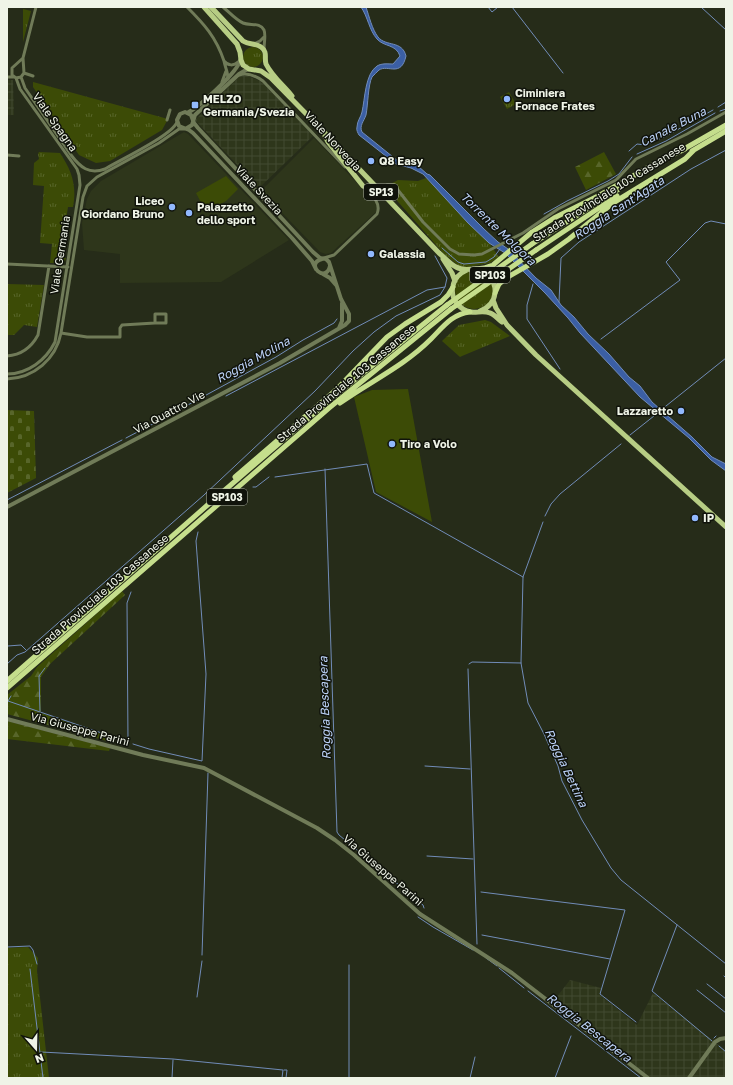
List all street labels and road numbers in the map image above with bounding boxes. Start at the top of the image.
street label: Viale Spagna [30,90,80,154]
street label: Viale Norvegia [302,108,364,173]
street label: Strada Provinciale 103 Cassanese [530,139,687,244]
street label: Viale Svezia [233,162,286,217]
road number: SP13 [364,184,398,200]
street label: Viale Germania [47,215,72,295]
road number: SP103 [470,267,510,283]
street label: Strada Provinciale 103 Cassanese [274,321,418,444]
street label: Via Quattro Vie [131,387,207,436]
road number: SP103 [207,489,247,505]
street label: Strada Provinciale 103 Cassanese [29,531,171,657]
street label: Via Giuseppe Parini [29,709,131,748]
street label: Via Giuseppe Parini [341,831,426,908]

